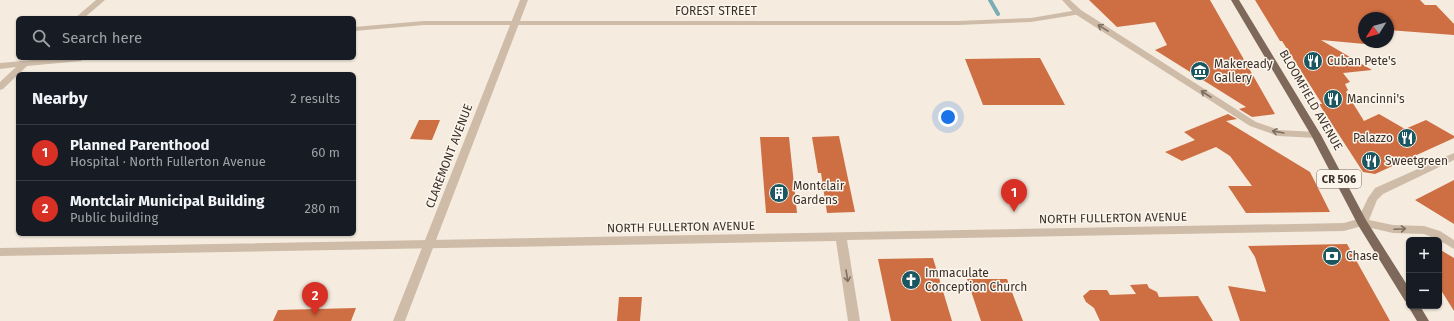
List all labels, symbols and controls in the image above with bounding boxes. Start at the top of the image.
street label: FOREST STREET [675,4,758,18]
north arrow [1358,12,1394,48]
search box [16,16,356,60]
one-way arrow [1098,24,1109,32]
icon: search [30,27,52,49]
text: Search here [62,29,142,47]
street label: BLOOMFIELD AVENUE [1277,47,1345,153]
restaurant icon: Cuban Pete's [1302,50,1324,72]
place label: Cuban Pete's [1327,54,1396,68]
place label: Makeready Gallery [1214,57,1273,85]
museum icon: Makeready Gallery [1189,60,1211,82]
text: Nearby [32,88,87,109]
restaurant icon: Mancinni's [1322,88,1344,110]
one-way arrow [1201,90,1212,98]
text: 2 results [290,91,340,106]
place label: Mancinni's [1347,92,1405,106]
street label: CLAREMONT AVENUE [423,102,475,210]
your location [938,107,958,127]
restaurant icon: Palazzo [1396,127,1418,149]
one-way arrow [1271,128,1284,136]
place label: Palazzo [1353,131,1393,145]
text: Planned Parenthood [70,136,210,154]
text: 1 [42,145,48,160]
text: 60 m [311,145,340,160]
restaurant icon: Sweetgreen [1360,150,1382,172]
text: Hospital · North Fullerton Avenue [70,154,266,169]
place label: Sweetgreen [1385,154,1448,168]
road number: CR 506 [1317,170,1361,188]
place label: Montclair Gardens [793,179,845,207]
pin: 1 [1001,179,1027,212]
building icon: Montclair Gardens [768,182,790,204]
text: Montclair Municipal Building [70,192,264,210]
text: 2 [42,201,48,216]
text: 280 m [305,201,340,216]
text: Public building [70,210,158,225]
street label: NORTH FULLERTON AVENUE [1039,210,1187,226]
street label: NORTH FULLERTON AVENUE [607,219,755,235]
one-way arrow [1393,225,1406,233]
map controls [1406,237,1442,309]
button: + [1406,237,1442,273]
bank icon: Chase [1321,245,1343,267]
place label: Chase [1346,249,1378,263]
place label: Immaculate Conception Church [925,266,1027,294]
one-way arrow [843,269,851,282]
church icon: Immaculate Conception Church [900,269,922,291]
button: − [1406,273,1442,309]
pin: 2 [302,282,328,315]

